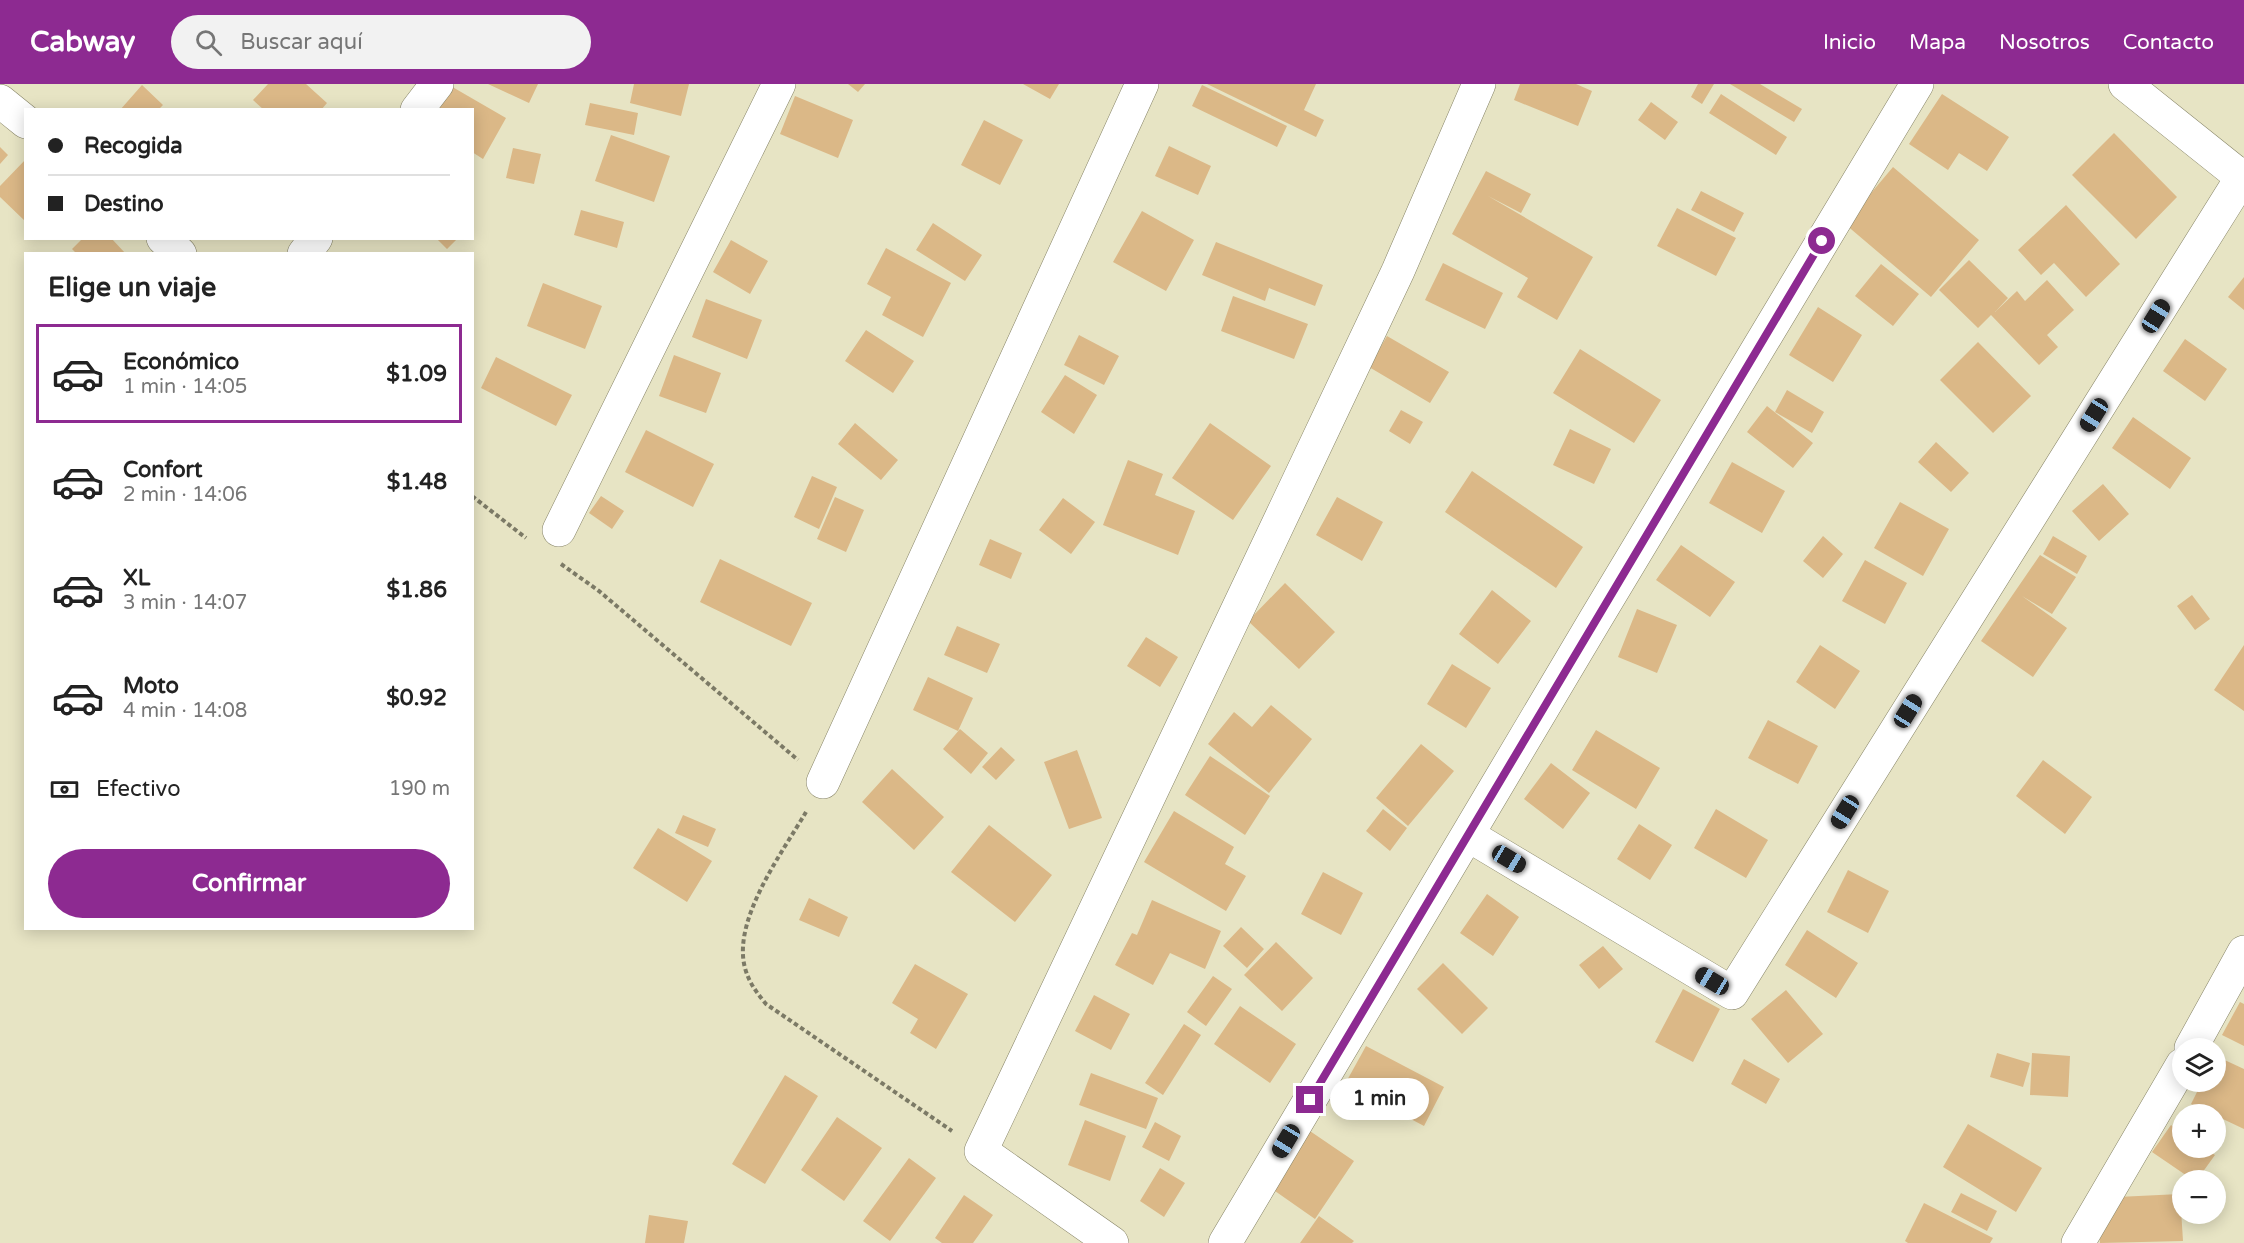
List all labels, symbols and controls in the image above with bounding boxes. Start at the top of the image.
search box [171,15,591,69]
text: Cabway [30,25,135,59]
icon: search [192,26,225,59]
text: Buscar aquí [240,29,363,55]
text: Inicio [1823,30,1876,55]
text: Mapa [1909,30,1966,55]
text: Nosotros [1999,30,2090,55]
text: Contacto [2123,30,2214,55]
text: Recogida [84,133,183,159]
text: Destino [84,191,164,217]
route start [1808,227,1835,254]
text: Elige un viaje [48,271,216,304]
car [2139,296,2173,336]
icon: car [51,347,105,401]
text: Económico [123,349,239,375]
text: $1.09 [386,361,447,387]
text: 1 min · 14:05 [123,375,247,399]
car [2077,395,2111,435]
icon: car [51,455,105,509]
text: Confort [123,457,202,483]
text: $1.48 [387,469,447,495]
text: 2 min · 14:06 [123,483,247,507]
icon: car [51,563,105,617]
text: XL [123,565,150,591]
text: $1.86 [386,577,447,603]
text: 3 min · 14:07 [123,591,247,615]
icon: car [51,671,105,725]
text: Moto [123,673,179,699]
text: $0.92 [386,685,447,711]
car [1891,691,1925,731]
text: 4 min · 14:08 [123,699,247,723]
icon: cash [48,773,81,806]
text: Efectivo [96,776,181,802]
text: 190 m [389,777,450,801]
car [1828,792,1862,832]
car [1489,842,1529,876]
button: Confirmar [48,849,450,918]
car [1692,964,1732,998]
map controls [2172,1038,2226,1224]
button: layers [2172,1038,2226,1092]
callout: 1 min [1331,1079,1430,1121]
route end [1296,1086,1323,1113]
text: 1 min [1353,1087,1406,1111]
button: + [2172,1104,2226,1158]
car [1269,1121,1303,1161]
button: − [2172,1170,2226,1224]

